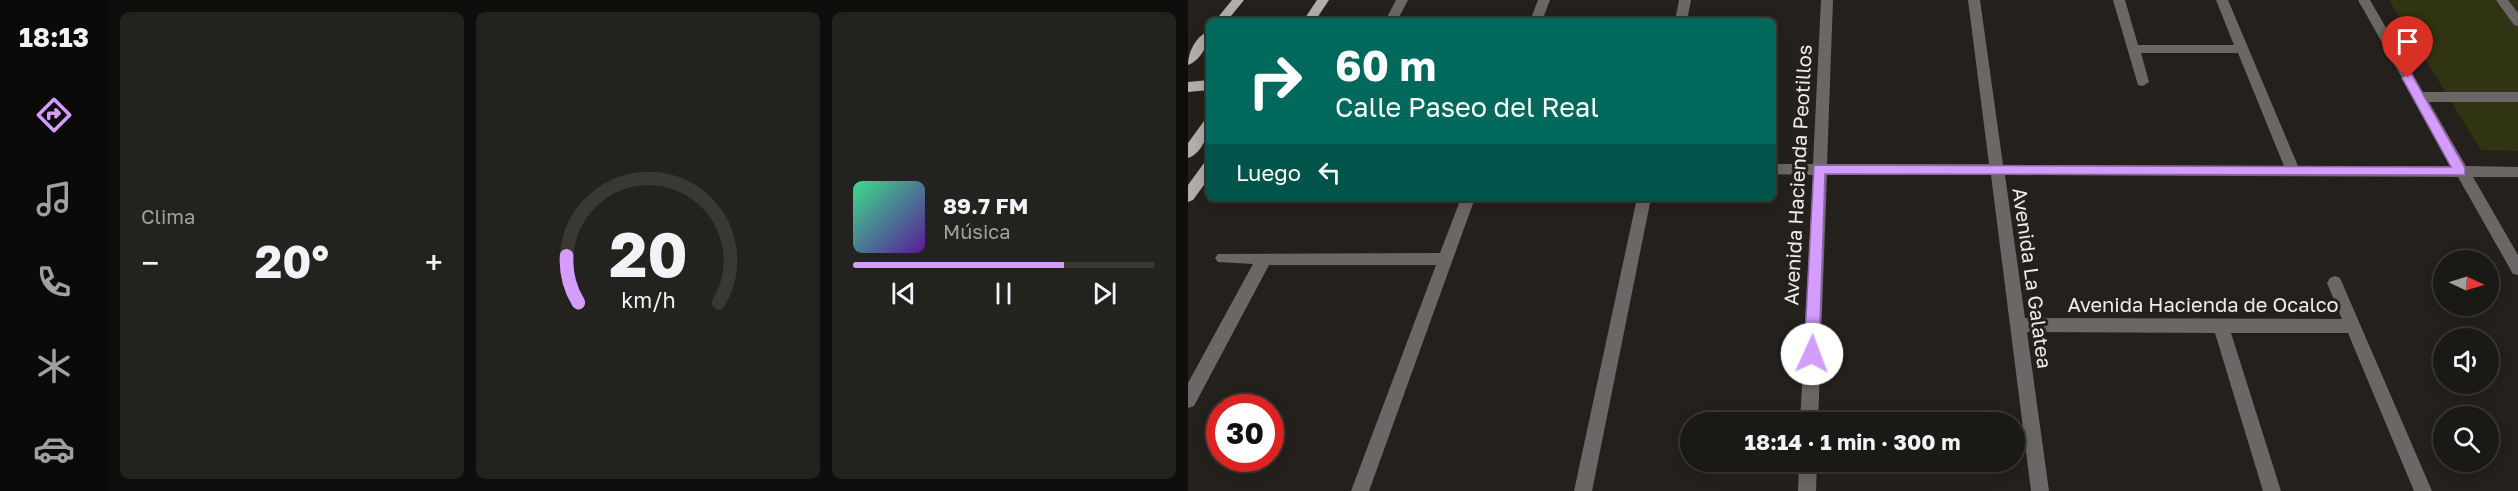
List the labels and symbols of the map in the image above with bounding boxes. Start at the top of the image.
pin [2382,16,2433,78]
street label: Avenida Hacienda Peotillos [1778,44,1816,306]
street label: Avenida La Galatea [2008,186,2058,370]
north arrow [2433,250,2499,316]
street label: Avenida Hacienda de Ocalco [2067,292,2339,316]
position arrow [1780,322,1844,386]
speed limit sign: 30 [1206,394,1284,472]

